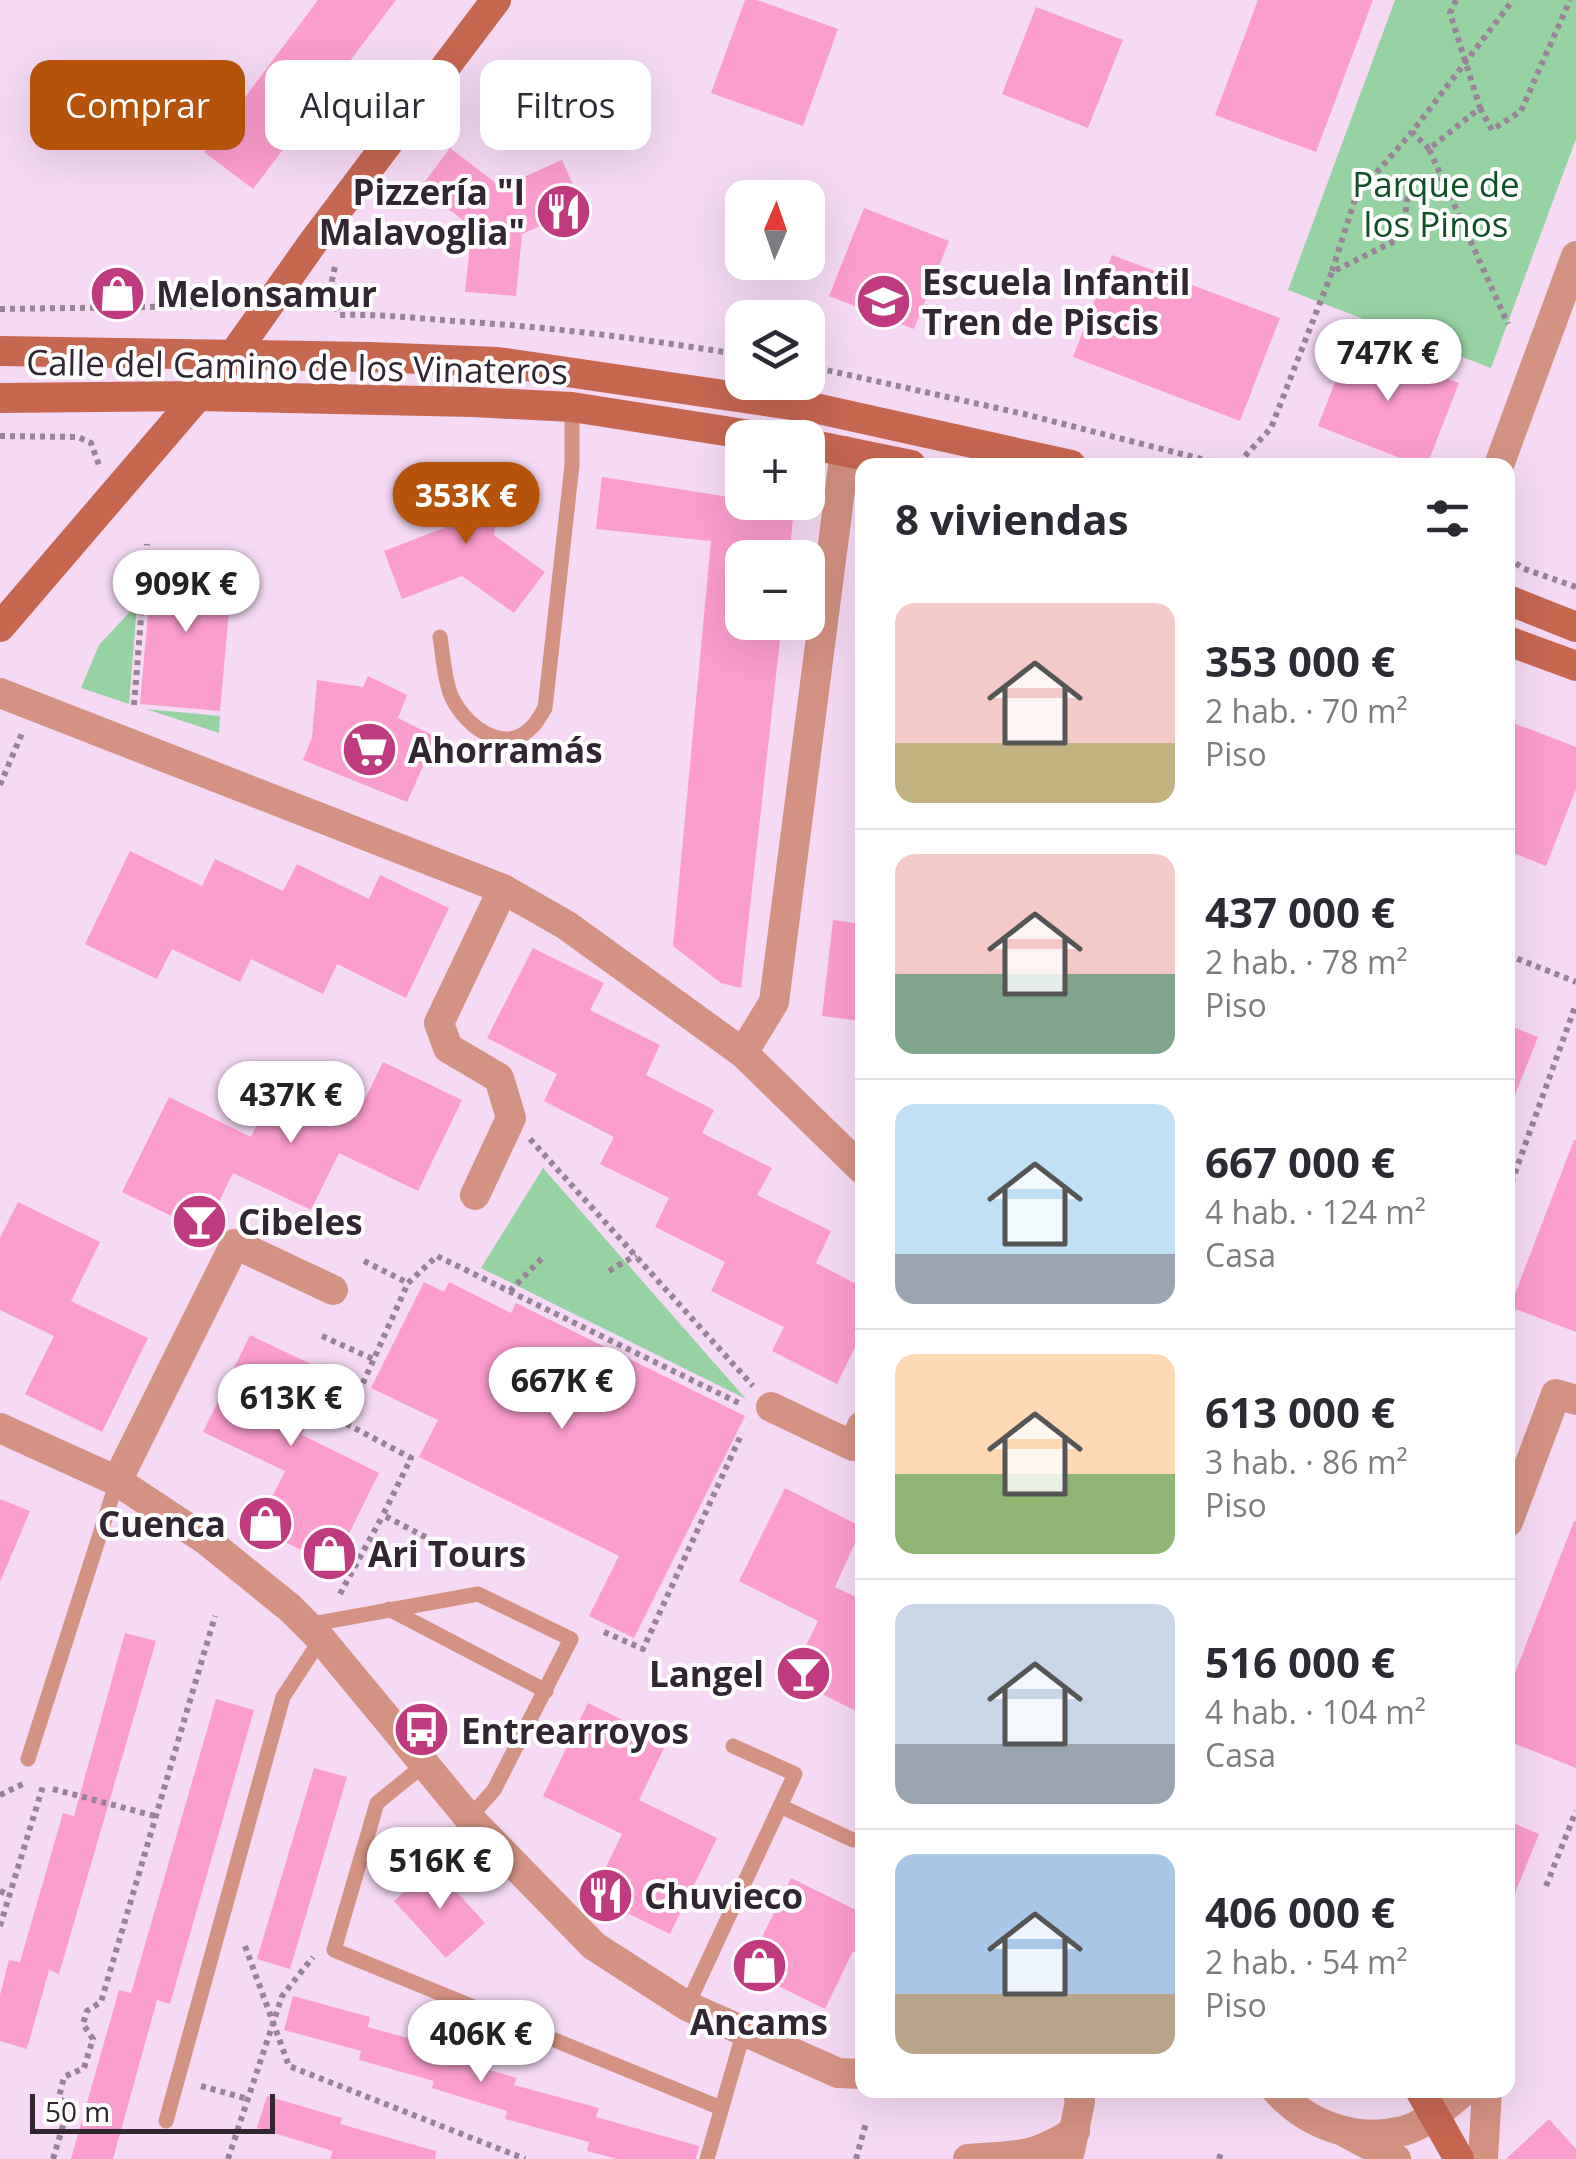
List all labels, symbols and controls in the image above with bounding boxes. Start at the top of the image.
chip: Comprar [30,60,245,150]
chip: Alquilar [265,60,460,150]
chip: Filtros [480,60,651,150]
park label: Parque de los Pinos [1352,160,1520,247]
place label: Pizzería "I Malavoglia" [319,168,525,255]
north arrow [725,180,825,280]
map controls [725,180,825,640]
restaurant icon: Pizzería "I Malavoglia" [534,181,594,241]
place label: Escuela Infantil Tren de Piscis [922,258,1190,345]
shop icon: Melonsamur [87,263,147,323]
place label: Melonsamur [156,270,377,317]
school or university icon: Escuela Infantil Tren de Piscis [853,271,913,331]
button: layers [725,300,825,400]
pin: 747K € [1307,319,1469,404]
text: 747K € [1337,330,1439,373]
street label: Calle del Camino de los Vinateros [26,338,568,394]
button: + [725,420,825,520]
pin: 353K € [385,462,547,547]
text: 353K € [415,473,517,516]
text: 8 viviendas [895,490,1129,547]
icon: filters [1420,491,1475,546]
button: − [725,540,825,640]
pin: 909K € [105,550,267,635]
text: 909K € [135,561,237,604]
text: 353 000 € [1205,632,1395,689]
icon: home [975,643,1095,763]
text: 2 hab. · 70 m² [1205,689,1408,732]
supermarket icon: Ahorramás [339,719,399,779]
place label: Ahorramás [408,726,603,773]
text: Piso [1205,732,1267,775]
text: 437 000 € [1205,883,1395,940]
icon: home [975,894,1095,1014]
text: 2 hab. · 78 m² [1205,940,1408,983]
text: Piso [1205,983,1267,1026]
pin: 437K € [210,1061,372,1146]
text: 437K € [240,1072,342,1115]
text: 667 000 € [1205,1133,1395,1190]
icon: home [975,1144,1095,1264]
text: 4 hab. · 124 m² [1205,1190,1426,1233]
bar icon: Cibeles [169,1191,229,1251]
place label: Cibeles [238,1198,363,1245]
text: Casa [1205,1233,1276,1276]
pin: 667K € [481,1347,643,1432]
text: 667K € [511,1358,613,1401]
pin: 613K € [210,1364,372,1449]
text: 613K € [240,1375,342,1418]
text: 613 000 € [1205,1383,1395,1440]
icon: home [975,1394,1095,1514]
text: 3 hab. · 86 m² [1205,1440,1408,1483]
text: Piso [1205,1483,1267,1526]
shop icon: Cuenca [235,1493,295,1553]
place label: Cuenca [98,1500,226,1547]
shop icon: Ari Tours [299,1523,359,1583]
place label: Ari Tours [368,1530,526,1577]
text: 516 000 € [1205,1633,1395,1690]
bar icon: Langel [773,1643,833,1703]
icon: home [975,1644,1095,1764]
place label: Langel [649,1650,764,1697]
text: 4 hab. · 104 m² [1205,1690,1426,1733]
bus stop icon: Entrearroyos [392,1700,452,1760]
place label: Entrearroyos [461,1707,689,1754]
text: Casa [1205,1733,1276,1776]
pin: 516K € [359,1827,521,1912]
text: 516K € [389,1838,491,1881]
restaurant icon: Chuvieco [575,1865,635,1925]
place label: Chuvieco [644,1872,803,1919]
text: 406 000 € [1205,1883,1395,1940]
icon: home [975,1894,1095,2014]
shop icon: Ancams [729,1935,789,1995]
text: 2 hab. · 54 m² [1205,1940,1408,1983]
text: Piso [1205,1983,1267,2026]
place label: Ancams [690,1998,828,2045]
pin: 406K € [400,2000,562,2085]
text: 406K € [430,2011,532,2054]
scale bar [30,2089,275,2134]
text: 50 m [45,2092,110,2130]

